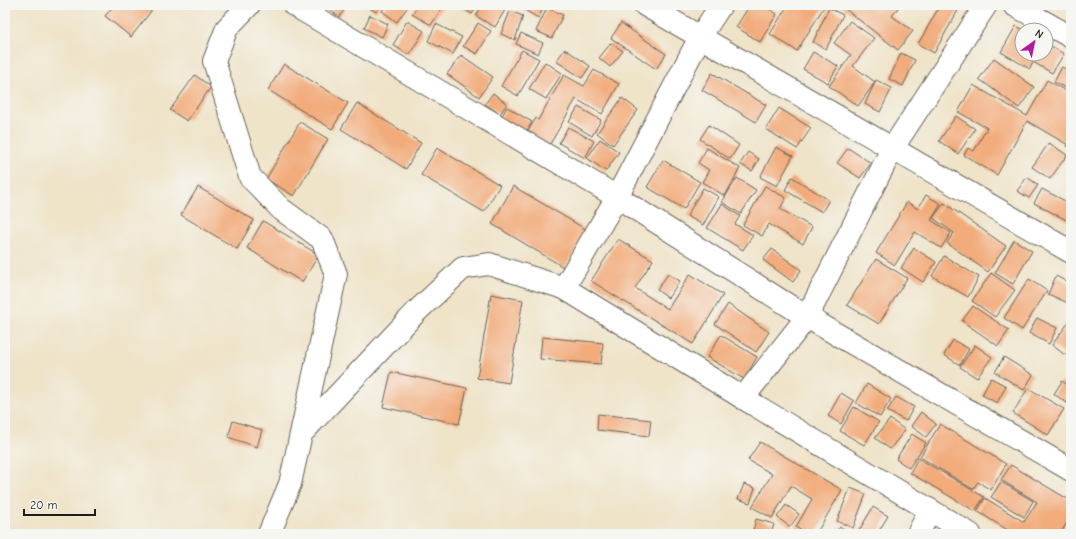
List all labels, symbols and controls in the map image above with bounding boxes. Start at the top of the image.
north arrow [1014,22,1054,62]
text: N [1033,27,1046,41]
scale bar [24,491,95,517]
text: 20 m [30,498,58,512]

